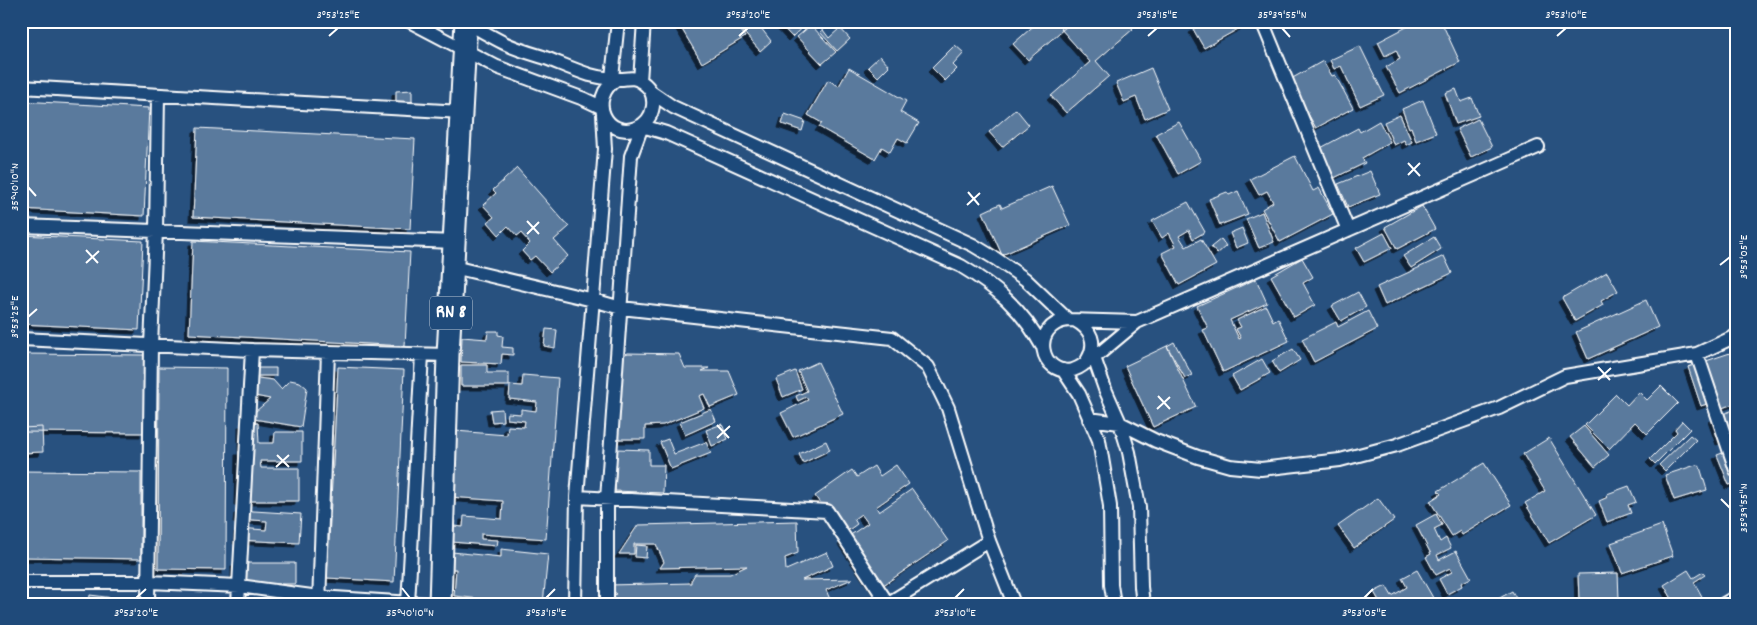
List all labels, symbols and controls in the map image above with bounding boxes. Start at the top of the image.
text: 3°53'25"E [317,7,360,24]
text: 3°53'20"E [726,7,771,24]
text: 3°53'15"E [1137,7,1178,24]
text: 35°39'55"N [1257,7,1307,24]
text: 3°53'10"E [1545,7,1587,24]
text: 35°40'10"N [7,163,24,211]
text: 3°53'05"E [1736,234,1753,279]
text: 3°53'25"E [7,295,24,338]
road number: RN 8 [430,296,472,330]
text: 35°39'55"N [1736,483,1753,533]
text: 3°53'20"E [114,605,159,622]
text: 35°40'10"N [386,605,434,622]
text: 3°53'15"E [526,605,567,622]
text: 3°53'10"E [934,605,976,622]
text: 3°53'05"E [1342,605,1387,622]

